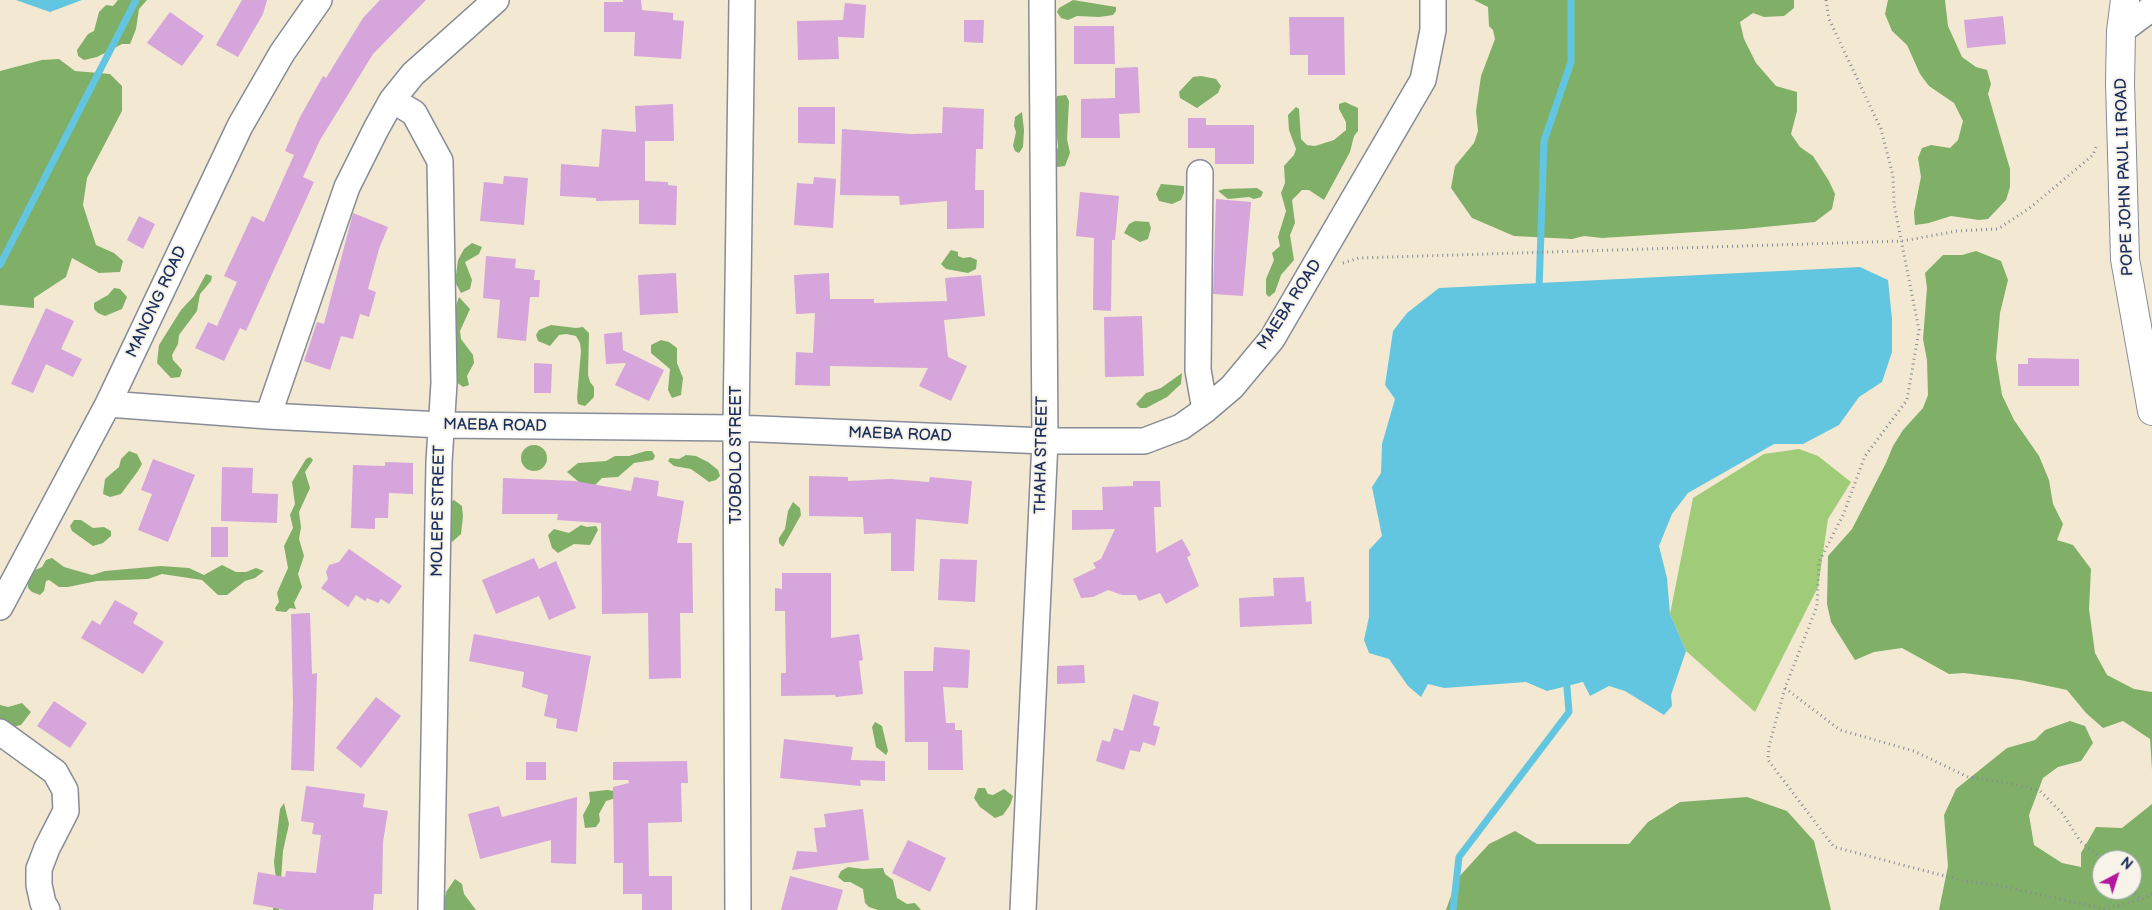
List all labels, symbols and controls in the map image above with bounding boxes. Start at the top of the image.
street label: POPE JOHN PAUL II ROAD [2112,78,2138,276]
street label: MANONG ROAD [123,243,191,361]
street label: MAEBA ROAD [1254,256,1326,354]
street label: TJOBOLO STREET [727,386,747,524]
street label: THAHA STREET [1031,396,1053,514]
street label: MAEBA ROAD [443,415,547,437]
street label: MAEBA ROAD [848,424,952,446]
street label: MOLEPE STREET [428,445,450,577]
north arrow [2092,850,2142,900]
text: N [2117,854,2136,874]

